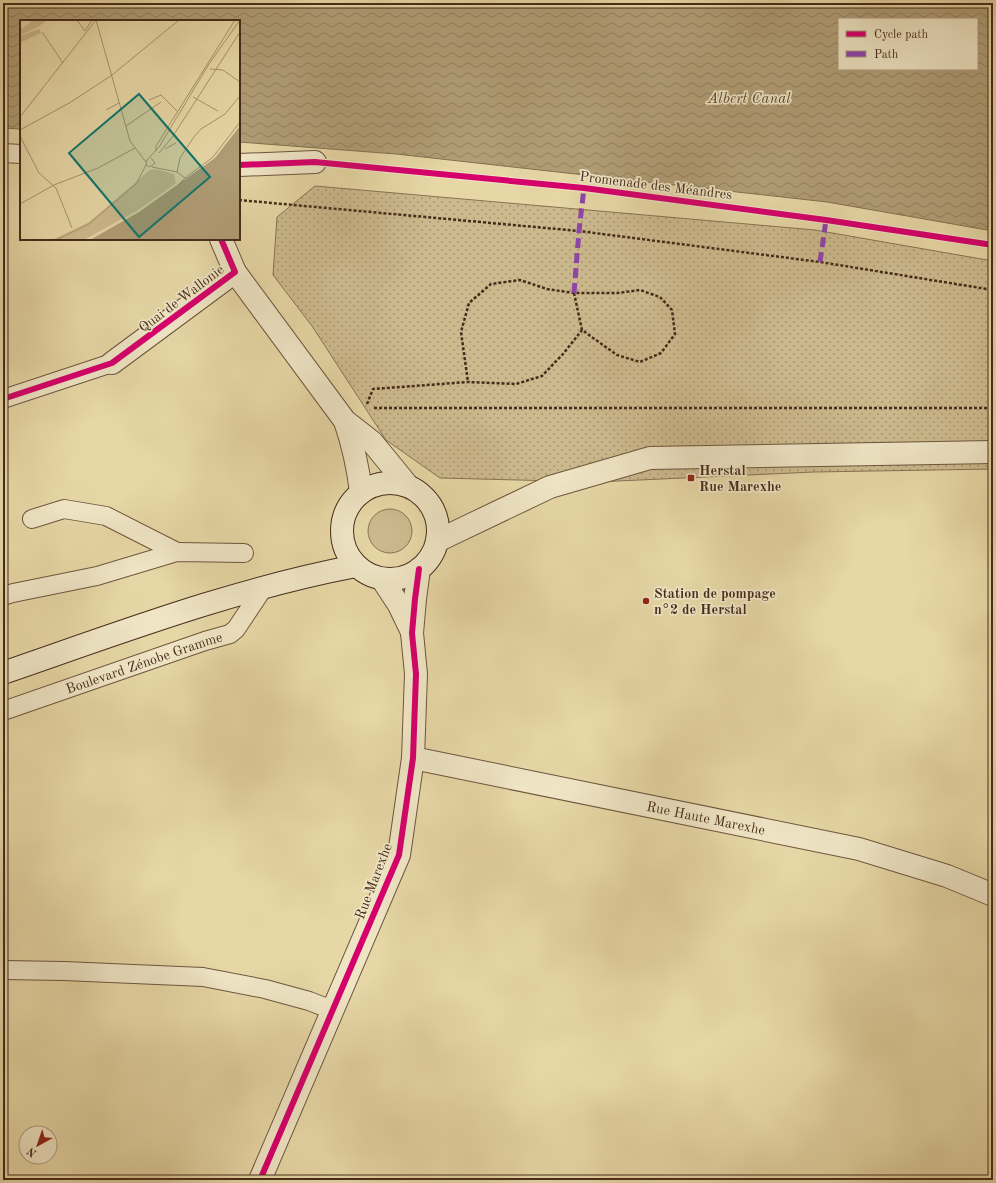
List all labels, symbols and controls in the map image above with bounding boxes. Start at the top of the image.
legend [838,18,978,70]
inset map [20,20,240,240]
text: Cycle path [874,29,929,41]
text: Path [874,49,899,61]
water label: Albert Canal [706,92,791,107]
street label: Promenade des Méandres [579,170,733,202]
street label: Quai de Wallonie [136,262,227,335]
place label: Herstal Rue Marexhe [699,464,781,494]
marker: Herstal Rue Marexhe [686,473,696,483]
place label: Station de pompage n°2 de Herstal [654,587,776,617]
marker: Station de pompage n°2 de Herstal [641,596,651,606]
street label: Boulevard Zénobe Gramme [64,631,224,697]
street label: Rue Haute Marexhe [645,800,766,838]
street label: Rue Marexhe [353,841,395,921]
north arrow [18,1125,58,1165]
text: N [25,1144,39,1158]

